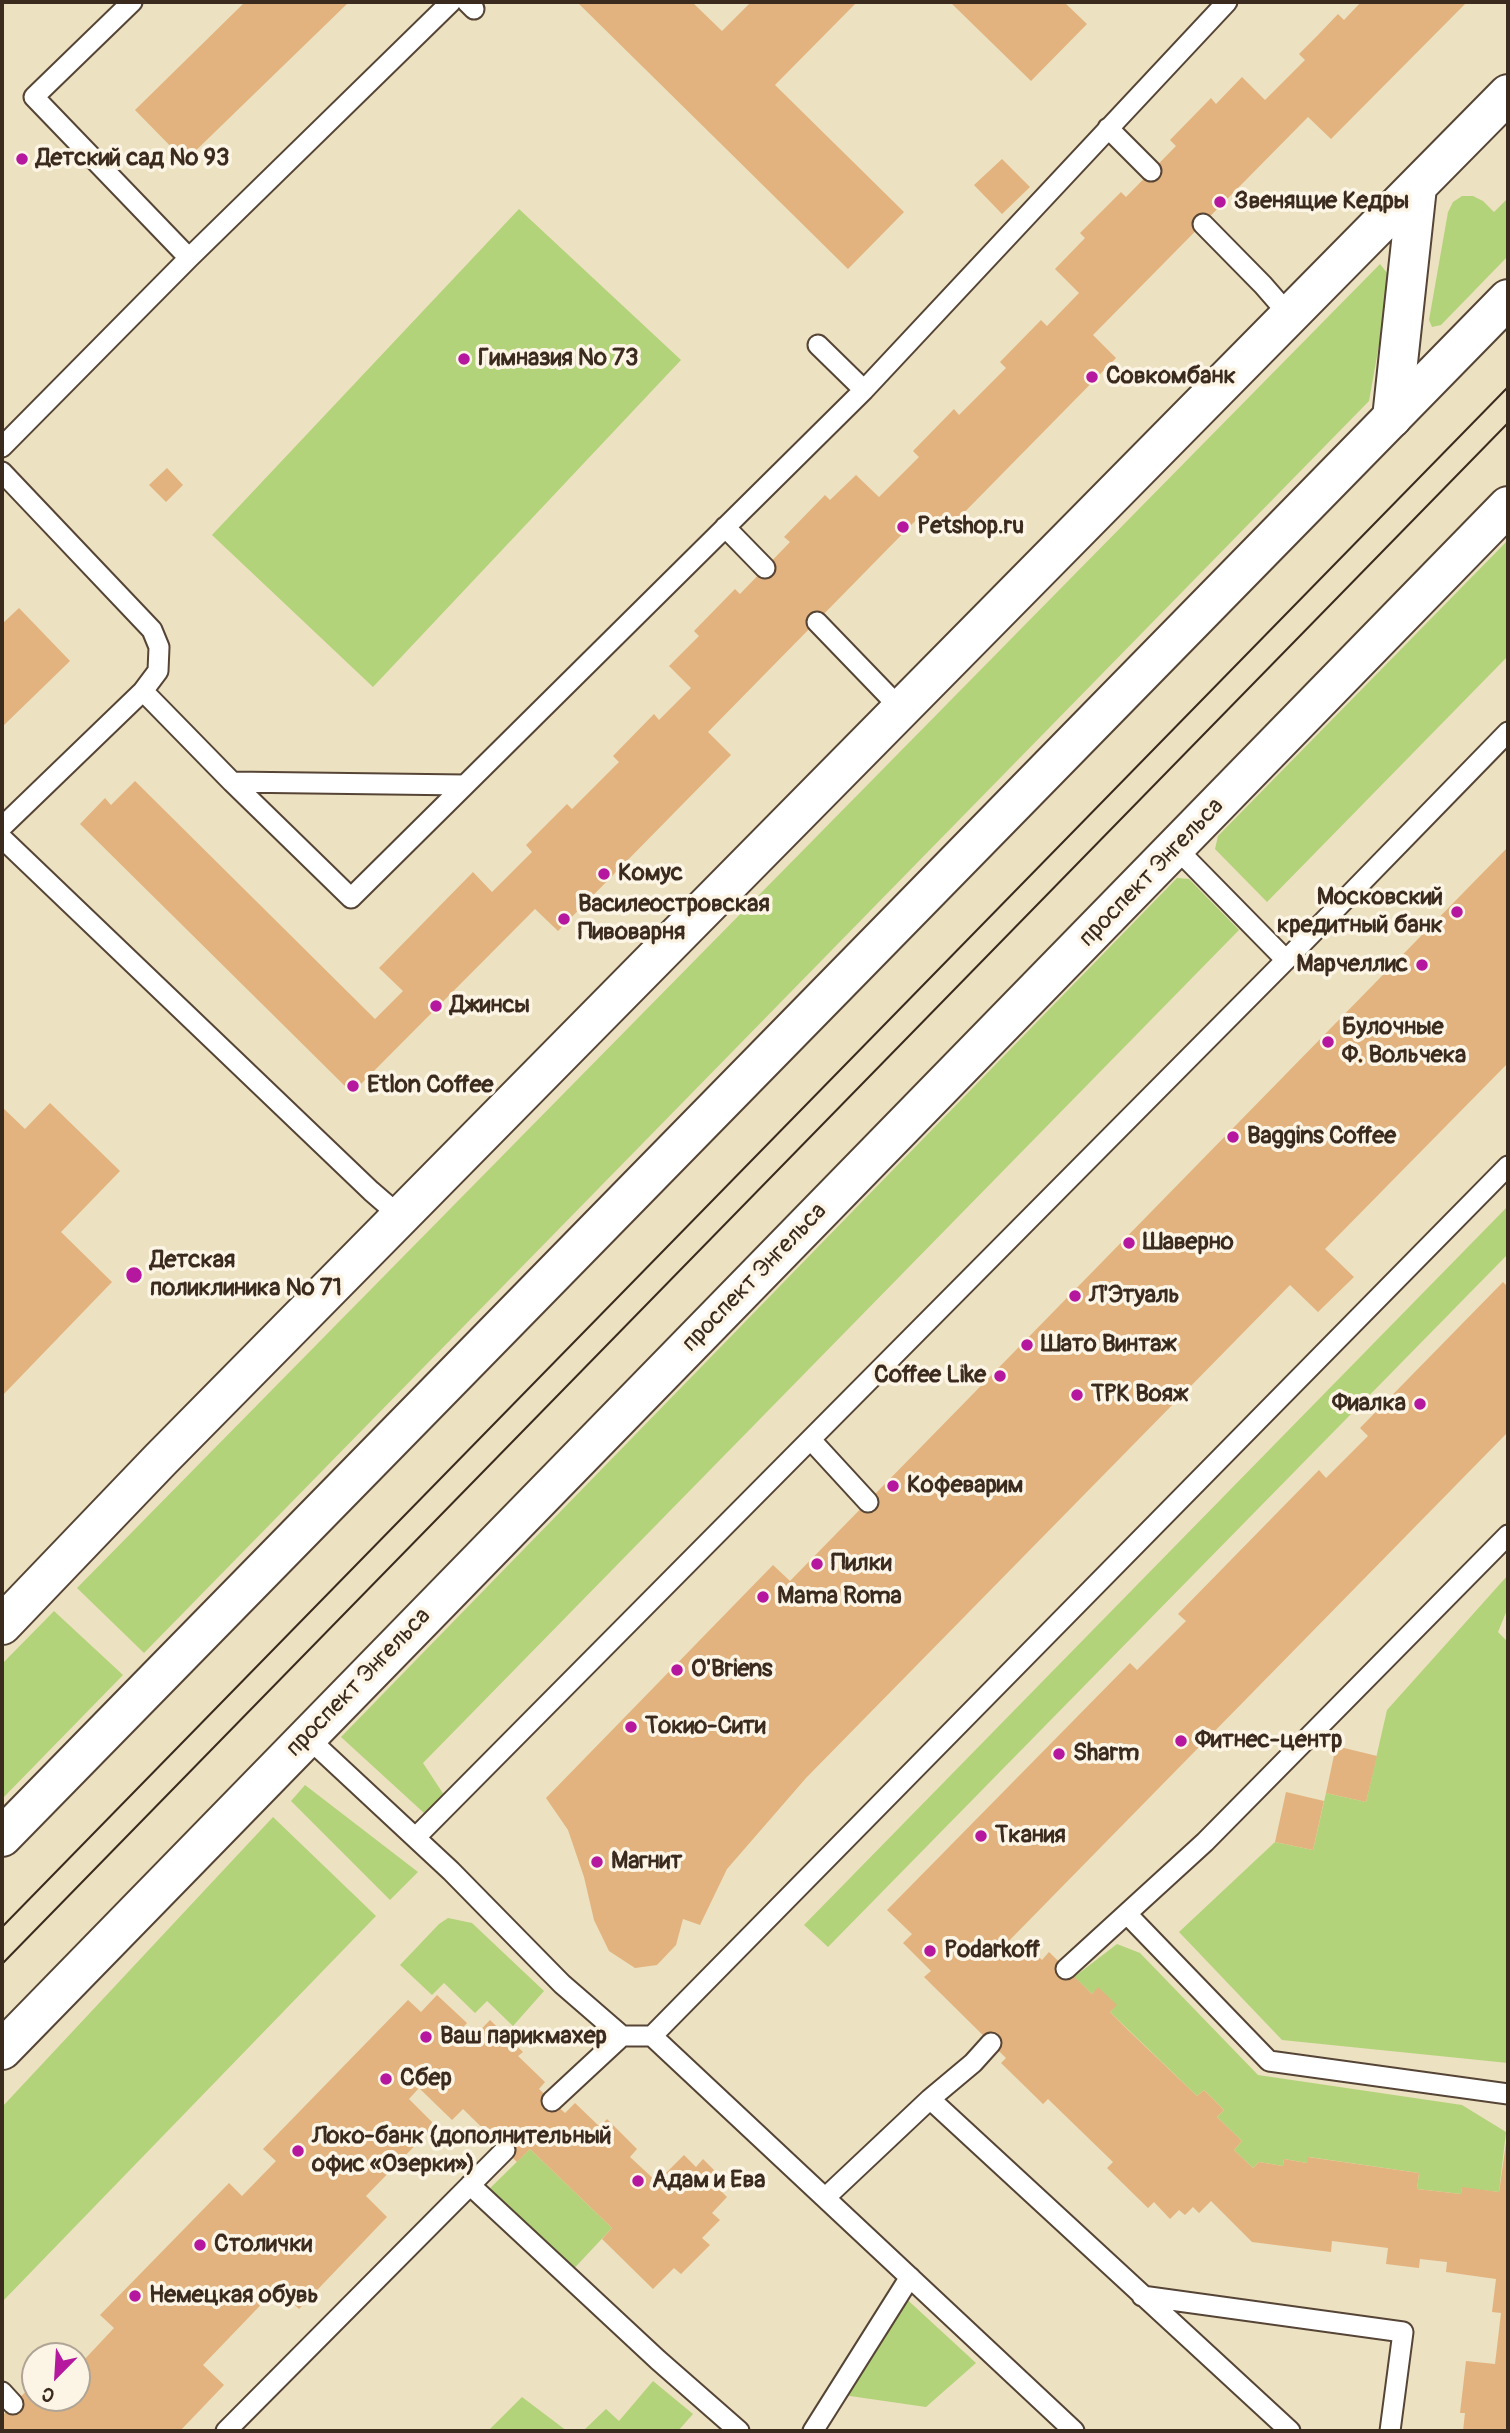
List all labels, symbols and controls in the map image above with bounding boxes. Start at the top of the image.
place label: Детский сад № 93 [36,145,229,173]
marker: Детский сад № 93 [14,151,30,167]
place label: Звенящие Кедры [1234,188,1409,216]
marker: Звенящие Кедры [1212,194,1228,210]
place label: Гимназия № 73 [478,345,638,373]
marker: Гимназия № 73 [456,351,472,367]
place label: Совкомбанк [1106,363,1236,391]
marker: Совкомбанк [1084,369,1100,385]
place label: Petshop.ru [917,513,1024,541]
marker: Petshop.ru [895,519,911,535]
street label: проспект Энгельса [1074,793,1230,953]
place label: Комус [618,860,683,888]
marker: Комус [596,866,612,882]
place label: Московский кредитный банк [1277,884,1443,940]
place label: Василеостровская Пивоварня [578,891,770,947]
marker: Московский кредитный банк [1449,904,1465,920]
marker: Василеостровская Пивоварня [556,911,572,927]
place label: Марчеллис [1296,951,1408,979]
marker: Марчеллис [1414,957,1430,973]
place label: Джинсы [450,992,530,1020]
marker: Джинсы [428,998,444,1014]
place label: Булочные Ф. Вольчека [1342,1014,1466,1070]
marker: Булочные Ф. Вольчека [1320,1034,1336,1050]
place label: Etlon Coffee [367,1072,493,1100]
marker: Etlon Coffee [345,1078,361,1094]
place label: Baggins Coffee [1247,1123,1396,1151]
marker: Baggins Coffee [1225,1129,1241,1145]
street label: проспект Энгельса [677,1198,833,1358]
place label: Шаверно [1143,1229,1234,1257]
marker: Шаверно [1121,1235,1137,1251]
place label: Детская поликлиника № 71 [150,1247,342,1303]
marker: Детская поликлиника № 71 [124,1265,144,1285]
place label: Л'Этуаль [1089,1282,1180,1310]
marker: Л'Этуаль [1067,1288,1083,1304]
place label: Шато Винтаж [1041,1331,1177,1359]
marker: Шато Винтаж [1019,1337,1035,1353]
place label: Coffee Like [874,1362,986,1390]
marker: Coffee Like [992,1368,1008,1384]
place label: ТРК Вояж [1091,1381,1188,1409]
marker: ТРК Вояж [1069,1387,1085,1403]
place label: Фиалка [1332,1390,1406,1418]
marker: Фиалка [1412,1396,1428,1412]
place label: Кофеварим [907,1472,1023,1500]
marker: Кофеварим [885,1478,901,1494]
place label: Пилки [831,1550,892,1578]
marker: Пилки [809,1556,825,1572]
place label: Mama Roma [777,1583,902,1611]
marker: Mama Roma [755,1589,771,1605]
street label: проспект Энгельса [281,1603,437,1763]
place label: O'Briens [691,1656,773,1684]
marker: O'Briens [669,1662,685,1678]
place label: Токио-Сити [645,1713,766,1741]
marker: Токио-Сити [623,1719,639,1735]
place label: Фитнес-центр [1195,1727,1342,1755]
marker: Фитнес-центр [1173,1733,1189,1749]
place label: Sharm [1073,1740,1139,1768]
marker: Sharm [1051,1746,1067,1762]
place label: Ткания [995,1822,1066,1850]
marker: Ткания [973,1828,989,1844]
place label: Магнит [611,1848,682,1876]
marker: Магнит [589,1854,605,1870]
place label: Podarkoff [944,1937,1040,1965]
marker: Podarkoff [922,1943,938,1959]
place label: Ваш парикмахер [440,2023,607,2051]
marker: Ваш парикмахер [418,2029,434,2045]
place label: Сбер [400,2065,452,2093]
marker: Сбер [378,2071,394,2087]
place label: Локо-банк (дополнительный офис «Озерки») [312,2123,611,2179]
marker: Локо-банк (дополнительный офис «Озерки») [290,2143,306,2159]
place label: Адам и Ева [652,2167,765,2195]
marker: Адам и Ева [630,2173,646,2189]
place label: Столички [214,2231,312,2259]
marker: Столички [192,2237,208,2253]
place label: Немецкая обувь [149,2282,319,2310]
marker: Немецкая обувь [127,2288,143,2304]
north arrow [21,2342,91,2412]
text: С [38,2381,59,2408]

